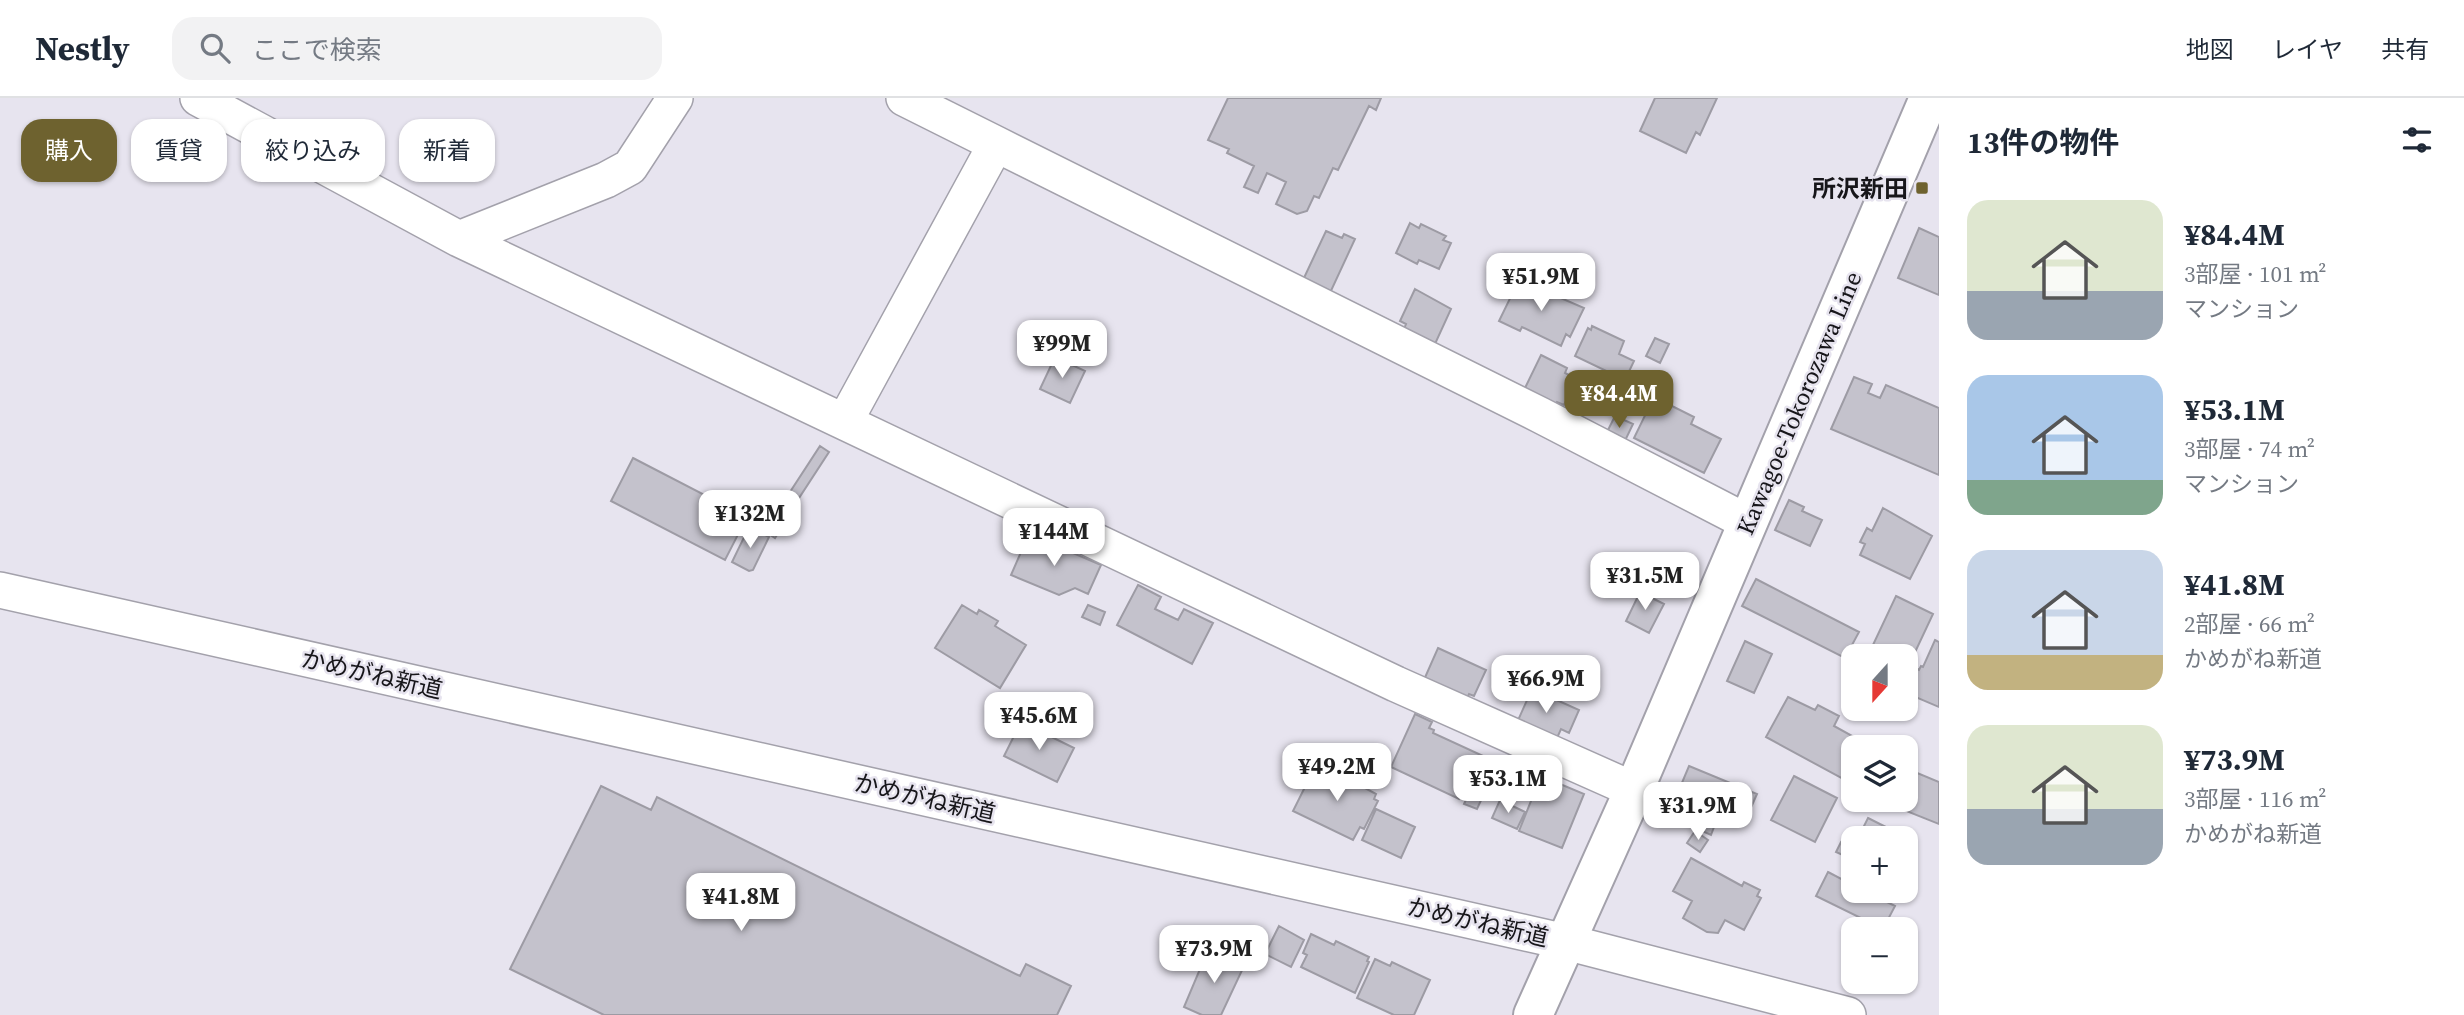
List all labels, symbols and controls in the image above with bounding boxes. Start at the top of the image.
search box [172,17,662,80]
text: Nestly [35,26,130,71]
icon: search [196,29,234,67]
text: ここで検索 [252,32,382,68]
text: 地図 [2186,33,2234,66]
text: レイヤ [2272,33,2343,66]
text: 共有 [2381,33,2429,66]
chip: 購入 [21,119,117,182]
chip: 賃貸 [131,119,227,182]
chip: 絞り込み [241,119,385,182]
chip: 新着 [399,119,495,182]
icon: filters [2398,121,2436,159]
text: 13件の物件 [1967,122,2120,163]
place label: 所沢新田 [1812,172,1908,205]
marker: 所沢新田 [1914,180,1930,196]
text: ¥84.4M [2184,214,2285,255]
icon: home [2023,228,2107,312]
pin: ¥51.9M [1484,254,1598,313]
text: 3部屋 · 101 m² [2184,258,2327,290]
text: ¥51.9M [1502,260,1580,292]
street label: Kawagoe-Tokorozawa Line [1729,266,1869,540]
text: マンション [2184,293,2299,325]
pin: ¥99M [1021,320,1103,380]
text: ¥99M [1033,327,1091,359]
pin: ¥84.4M [1562,370,1676,430]
text: ¥84.4M [1580,377,1658,409]
text: ¥53.1M [2184,389,2285,430]
icon: home [2023,403,2107,487]
text: 3部屋 · 74 m² [2184,433,2315,465]
text: マンション [2184,468,2299,500]
pin: ¥132M [701,490,799,550]
text: ¥132M [715,497,785,529]
pin: ¥144M [1005,508,1103,568]
text: ¥144M [1019,515,1089,547]
pin: ¥31.5M [1588,552,1702,612]
text: ¥31.5M [1606,559,1684,591]
text: ¥41.8M [2184,564,2285,605]
icon: home [2023,578,2107,662]
text: 2部屋 · 66 m² [2184,608,2315,640]
street label: かめがね新道 [298,642,446,706]
text: かめがね新道 [2184,643,2322,675]
north arrow [1841,644,1918,721]
map controls [1841,644,1918,994]
pin: ¥66.9M [1489,656,1603,715]
text: ¥66.9M [1507,662,1585,694]
pin: ¥45.6M [982,692,1096,752]
text: ¥45.6M [1000,699,1078,731]
button: layers [1841,735,1918,812]
text: ¥73.9M [2184,739,2285,780]
pin: ¥49.2M [1280,744,1394,803]
text: ¥49.2M [1298,750,1376,782]
icon: home [2023,753,2107,837]
pin: ¥53.1M [1451,756,1565,815]
text: ¥53.1M [1469,762,1547,794]
street label: かめがね新道 [851,766,999,830]
pin: ¥31.9M [1641,782,1755,842]
text: 3部屋 · 116 m² [2184,783,2327,815]
text: ¥31.9M [1659,789,1737,821]
text: かめがね新道 [2184,818,2322,850]
button: + [1841,826,1918,903]
pin: ¥41.8M [684,874,798,933]
text: ¥41.8M [702,880,780,912]
street label: かめがね新道 [1404,890,1552,954]
button: − [1841,917,1918,994]
pin: ¥73.9M [1157,926,1271,985]
text: ¥73.9M [1175,932,1253,964]

